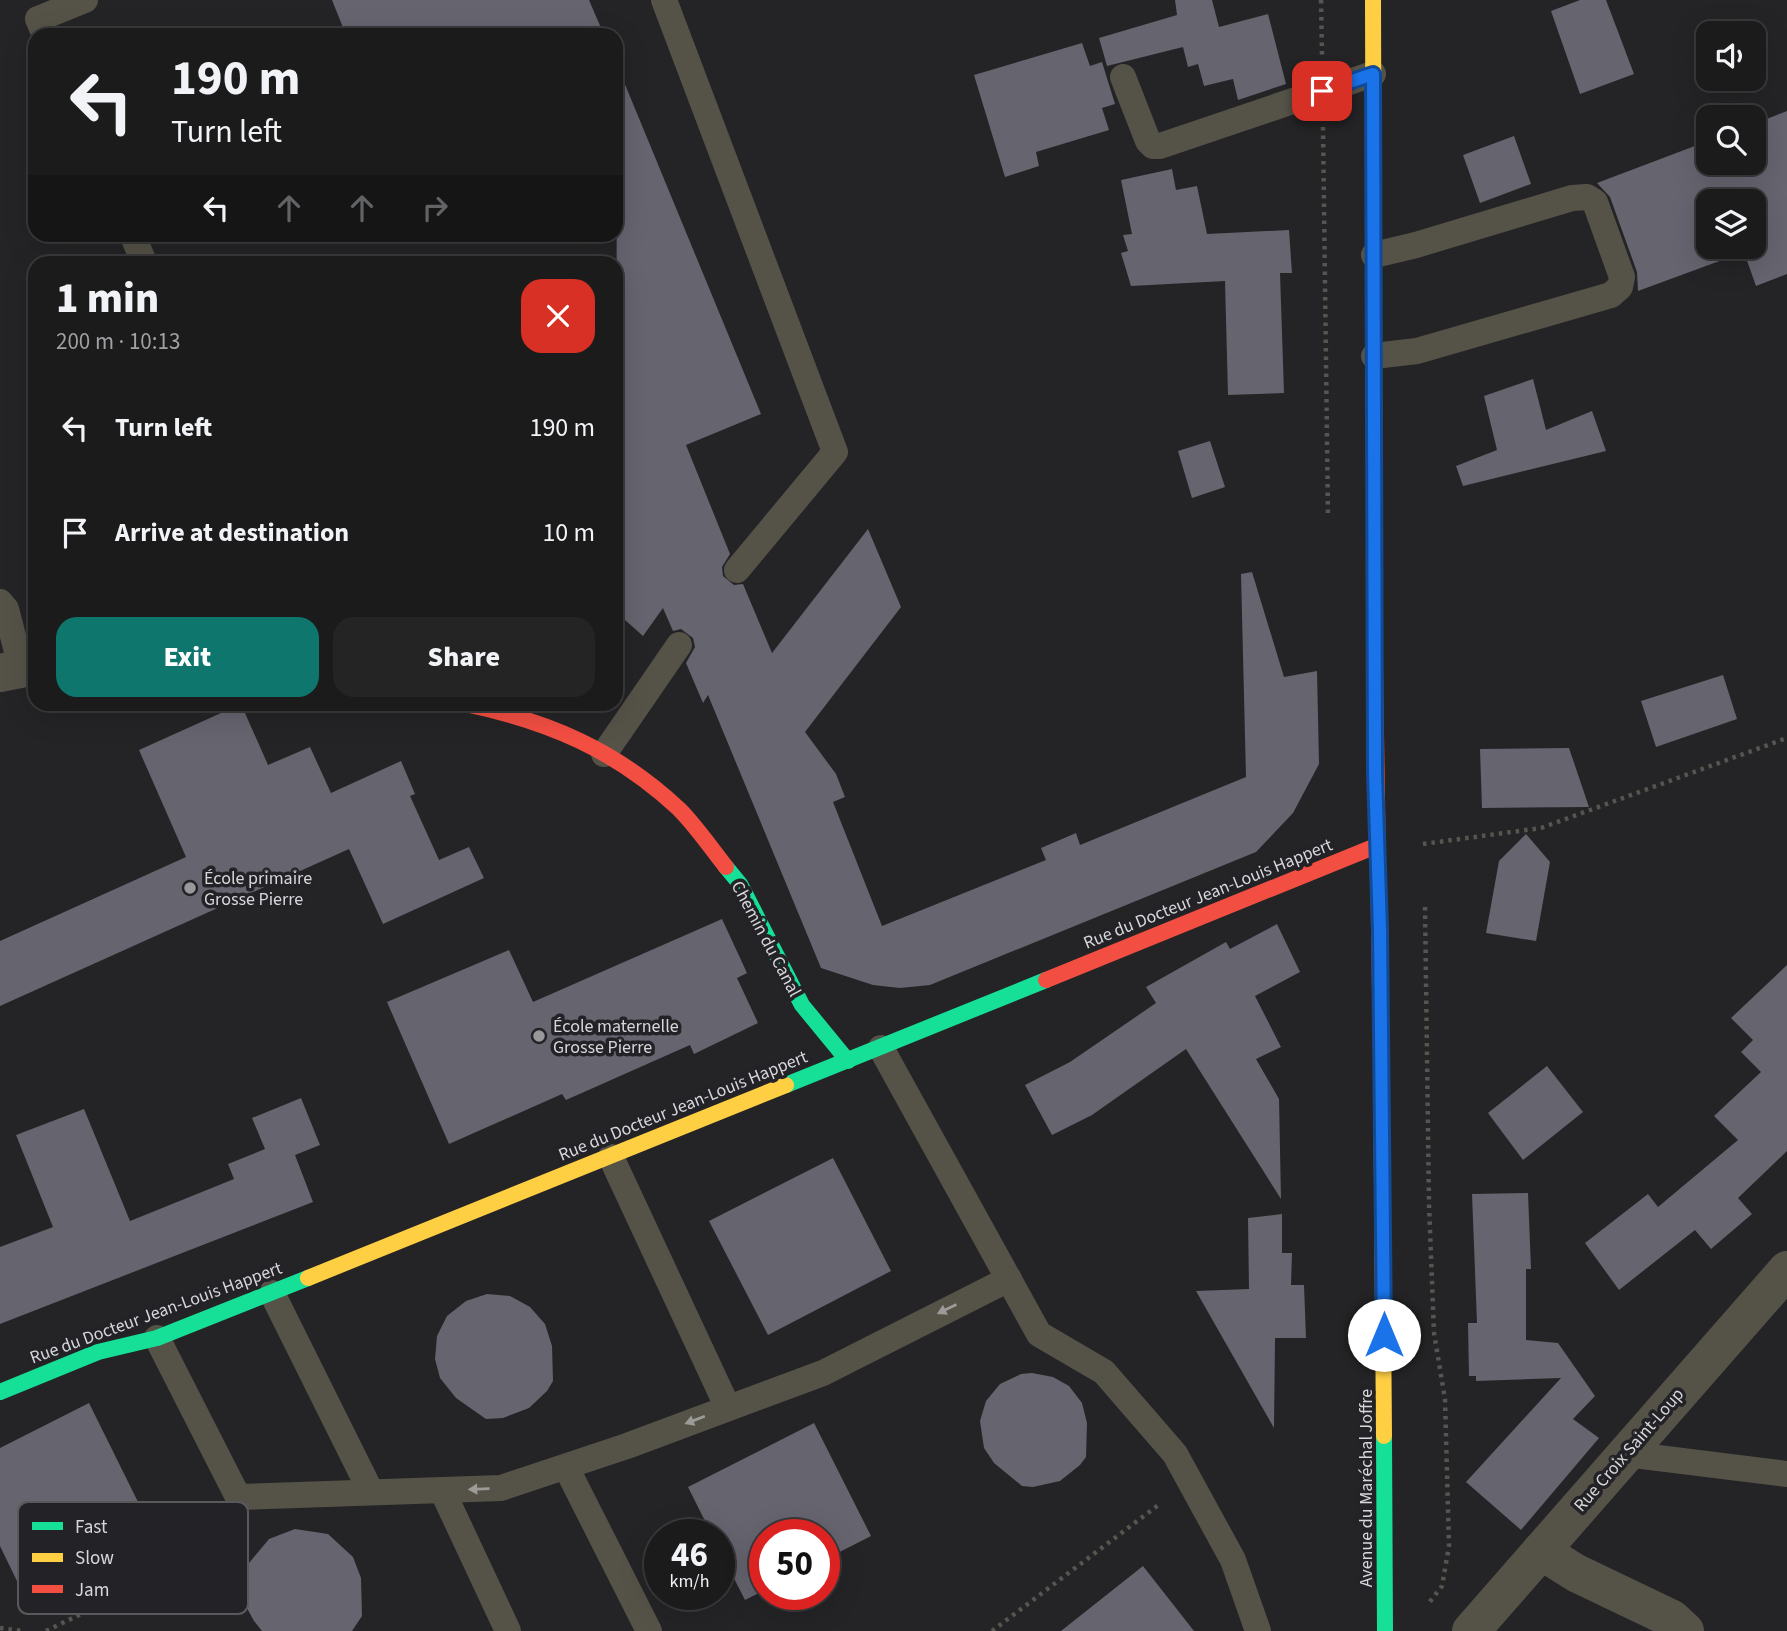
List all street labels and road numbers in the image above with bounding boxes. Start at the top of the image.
street label: Rue du Docteur Jean-Louis Happert [1080,832,1336,956]
street label: Chemin du Canal [725,877,807,1001]
street label: Rue du Docteur Jean-Louis Happert [555,1044,811,1168]
street label: Rue du Docteur Jean-Louis Happert [26,1256,286,1370]
street label: Rue Croix Saint-Loup [1568,1383,1690,1517]
street label: Avenue du Maréchal Joffre [1354,1389,1379,1587]

